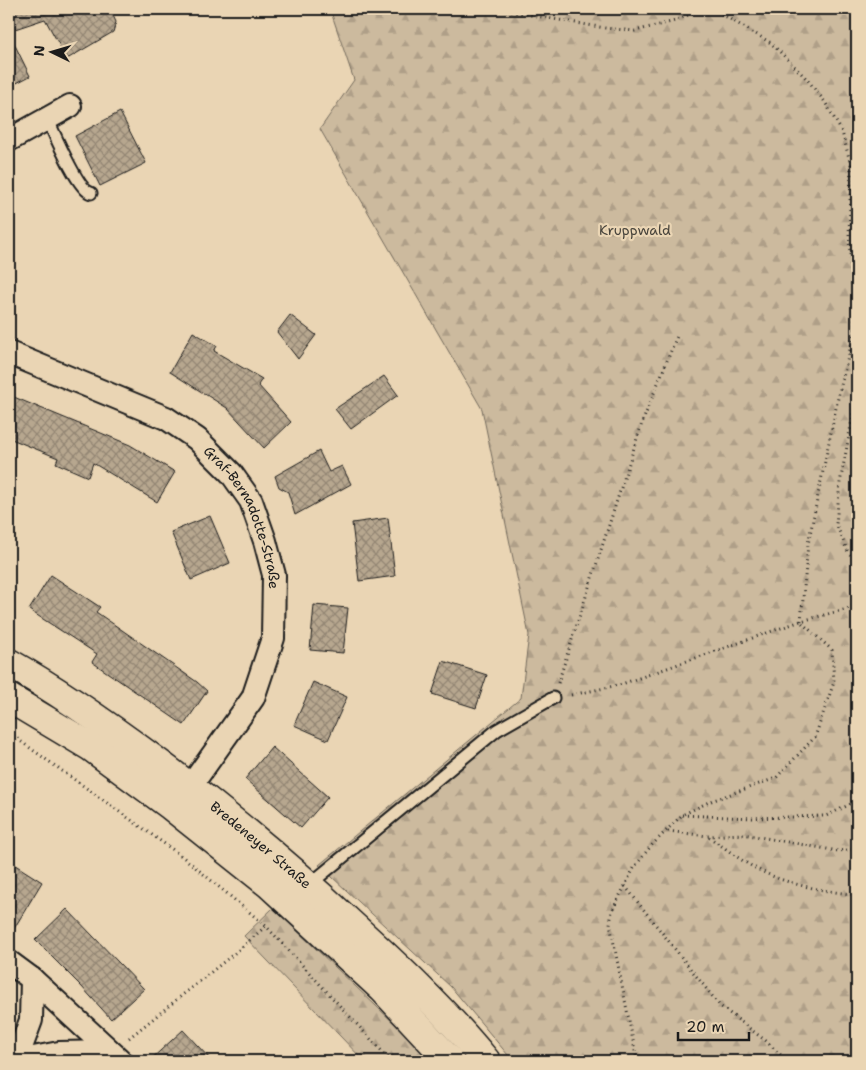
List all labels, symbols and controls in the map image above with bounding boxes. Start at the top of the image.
north arrow [28,28,78,78]
text: N [30,45,48,57]
park label: Kruppwald [599,221,671,239]
street label: Graf-Bernadotte-Straße [200,442,283,589]
street label: Bredeneyer Straße [206,797,315,893]
scale bar [678,1010,750,1042]
text: 20 m [686,1017,725,1037]

